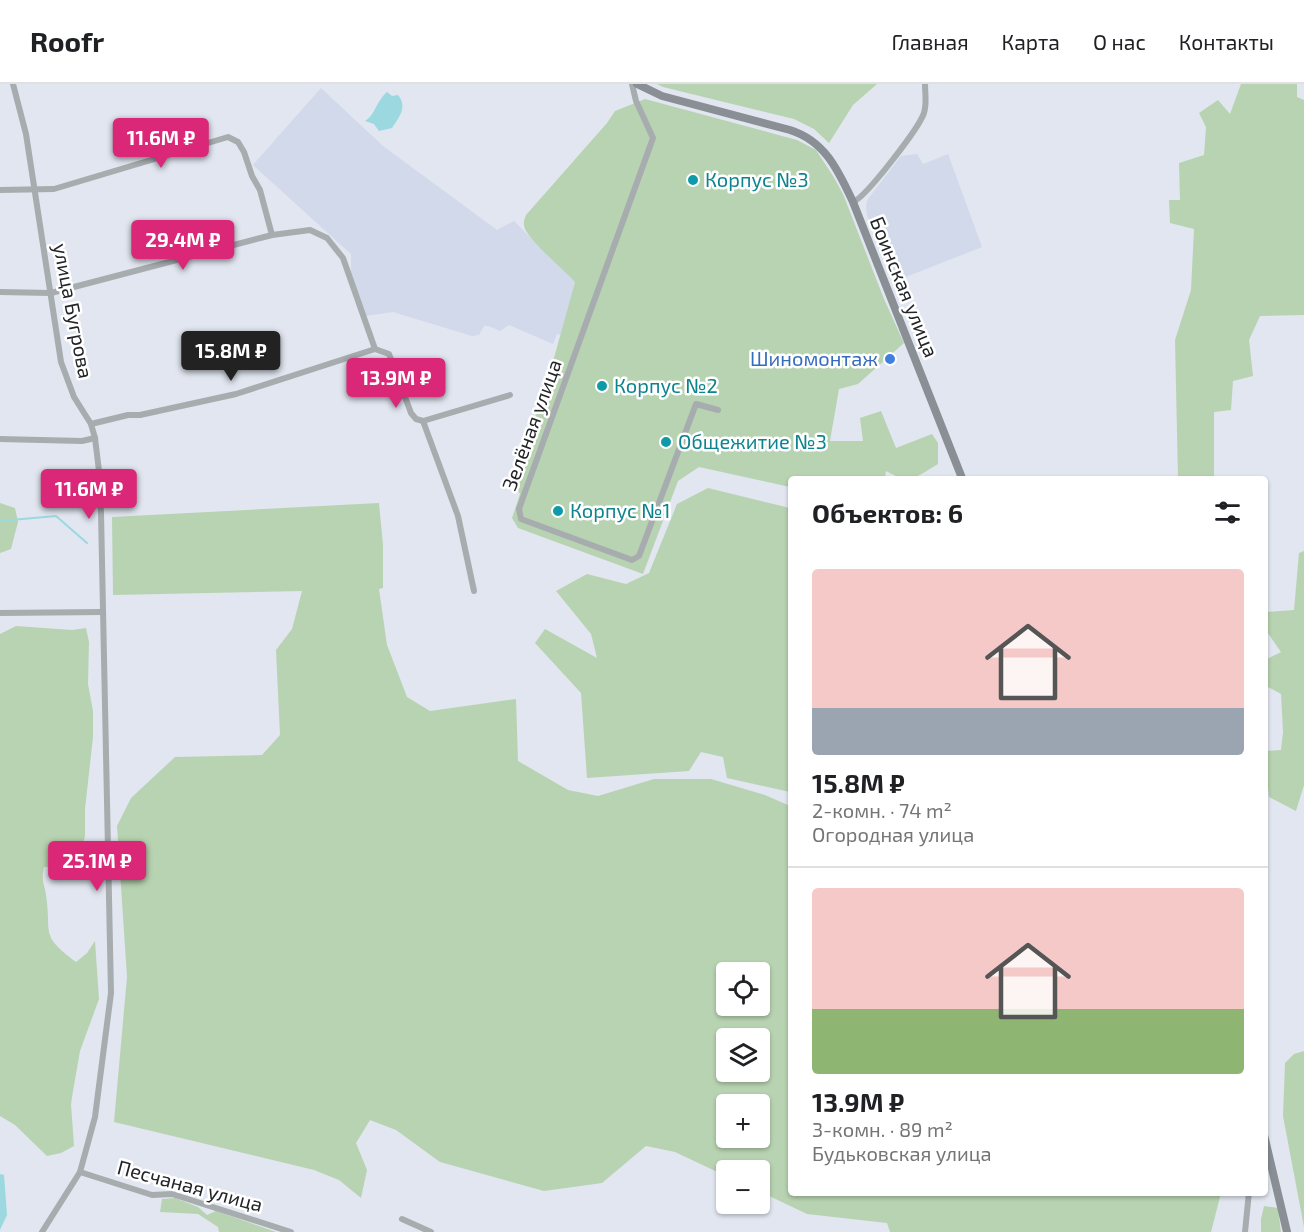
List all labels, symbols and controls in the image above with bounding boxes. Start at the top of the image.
text: Roofr [30,24,104,58]
text: Главная [892,29,969,54]
text: Карта [1002,29,1060,54]
text: О нас [1093,29,1146,54]
text: Контакты [1179,29,1274,54]
pin: 11.6M ₽ [106,118,216,169]
text: 11.6M ₽ [127,125,195,149]
place label: Корпус №3 [705,167,809,192]
marker: Корпус №3 [686,173,700,187]
street label: Боинская улица [865,213,944,361]
pin: 29.4M ₽ [128,220,238,271]
text: 29.4M ₽ [145,227,221,251]
street label: улица Бугрова [48,241,99,381]
pin: 15.8M ₽ [176,331,286,382]
text: 15.8M ₽ [195,338,267,362]
place label: Шиномонтаж [750,346,878,370]
marker: Шиномонтаж [883,352,897,366]
street label: Зелёная улица [496,356,567,494]
pin: 13.9M ₽ [341,358,451,409]
text: 13.9M ₽ [360,365,432,389]
place label: Корпус №2 [614,373,718,398]
marker: Корпус №2 [595,379,609,393]
place label: Общежитие №3 [678,429,827,453]
marker: Общежитие №3 [659,435,673,449]
pin: 11.6M ₽ [34,469,144,520]
text: 11.6M ₽ [55,476,123,500]
icon: filters [1211,496,1244,529]
text: Объектов: 6 [812,497,963,528]
place label: Корпус №1 [570,498,671,523]
marker: Корпус №1 [551,504,565,518]
icon: home [974,608,1082,716]
text: 15.8M ₽ [812,767,905,798]
text: 2-комн. · 74 m² [812,798,952,822]
text: Огородная улица [812,822,974,846]
pin: 25.1M ₽ [42,841,152,892]
text: 25.1M ₽ [62,848,132,872]
icon: home [974,927,1082,1035]
map controls [716,962,770,1214]
button: locate [716,962,770,1016]
button: layers [716,1028,770,1082]
text: 13.9M ₽ [812,1086,904,1117]
button: + [716,1094,770,1148]
text: 3-комн. · 89 m² [812,1117,953,1141]
text: Будьковская улица [812,1141,992,1165]
street label: Песчаная улица [115,1154,266,1217]
button: − [716,1160,770,1214]

